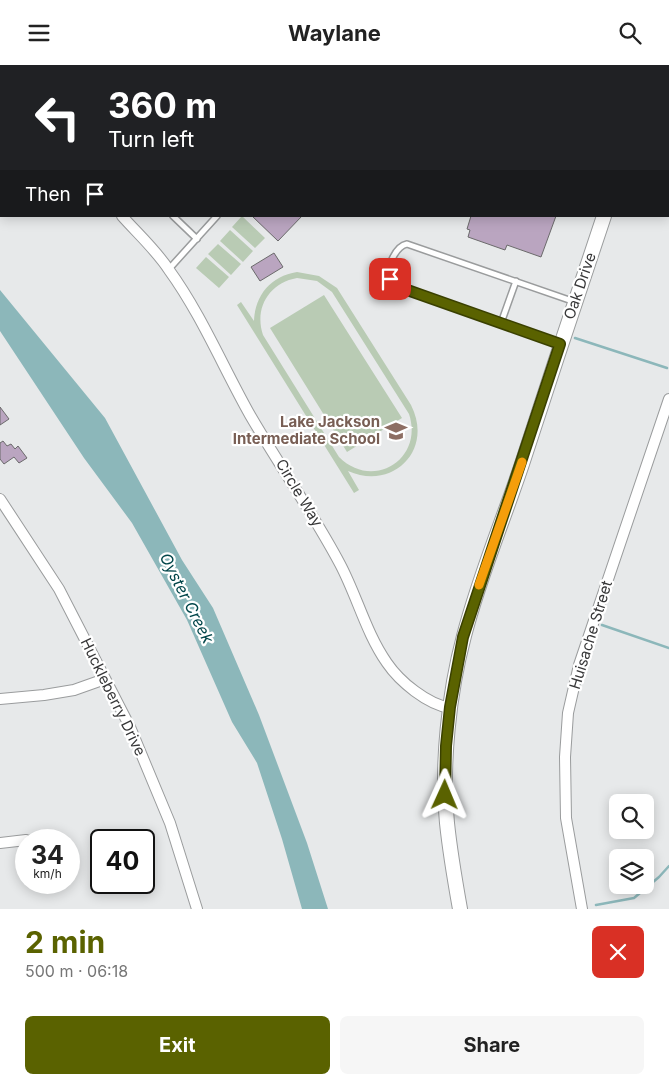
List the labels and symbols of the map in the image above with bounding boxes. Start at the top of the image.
street label: Oak Drive [559,250,600,322]
pin [369,258,411,300]
place label: Lake Jackson Intermediate School [233,412,380,448]
school or university icon: Lake Jackson Intermediate School [383,418,409,444]
street label: Circle Way [272,455,327,531]
water label: Oyster Creek [156,549,219,647]
street label: Huisache Street [565,578,616,692]
street label: Huckleberry Drive [77,635,150,759]
position arrow [418,768,470,820]
speed limit sign: 40 [90,829,155,894]

